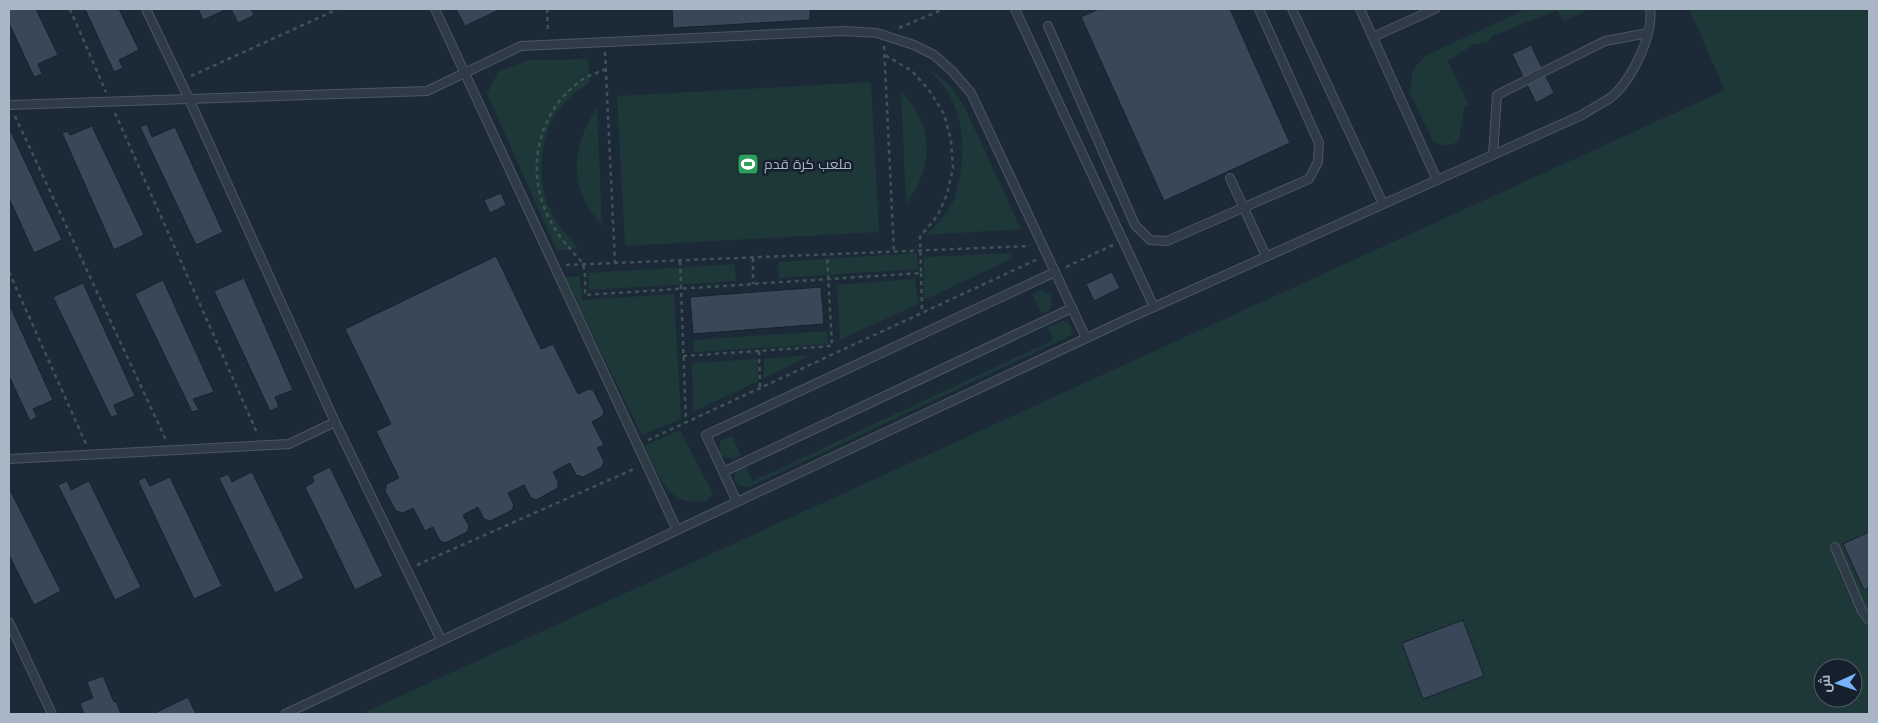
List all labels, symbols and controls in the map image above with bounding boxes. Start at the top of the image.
sports icon: ملعب كرة قدم [736,152,760,176]
place label: ملعب كرة قدم [764,154,852,174]
north arrow [1813,658,1863,708]
text: ش [1815,674,1835,693]

